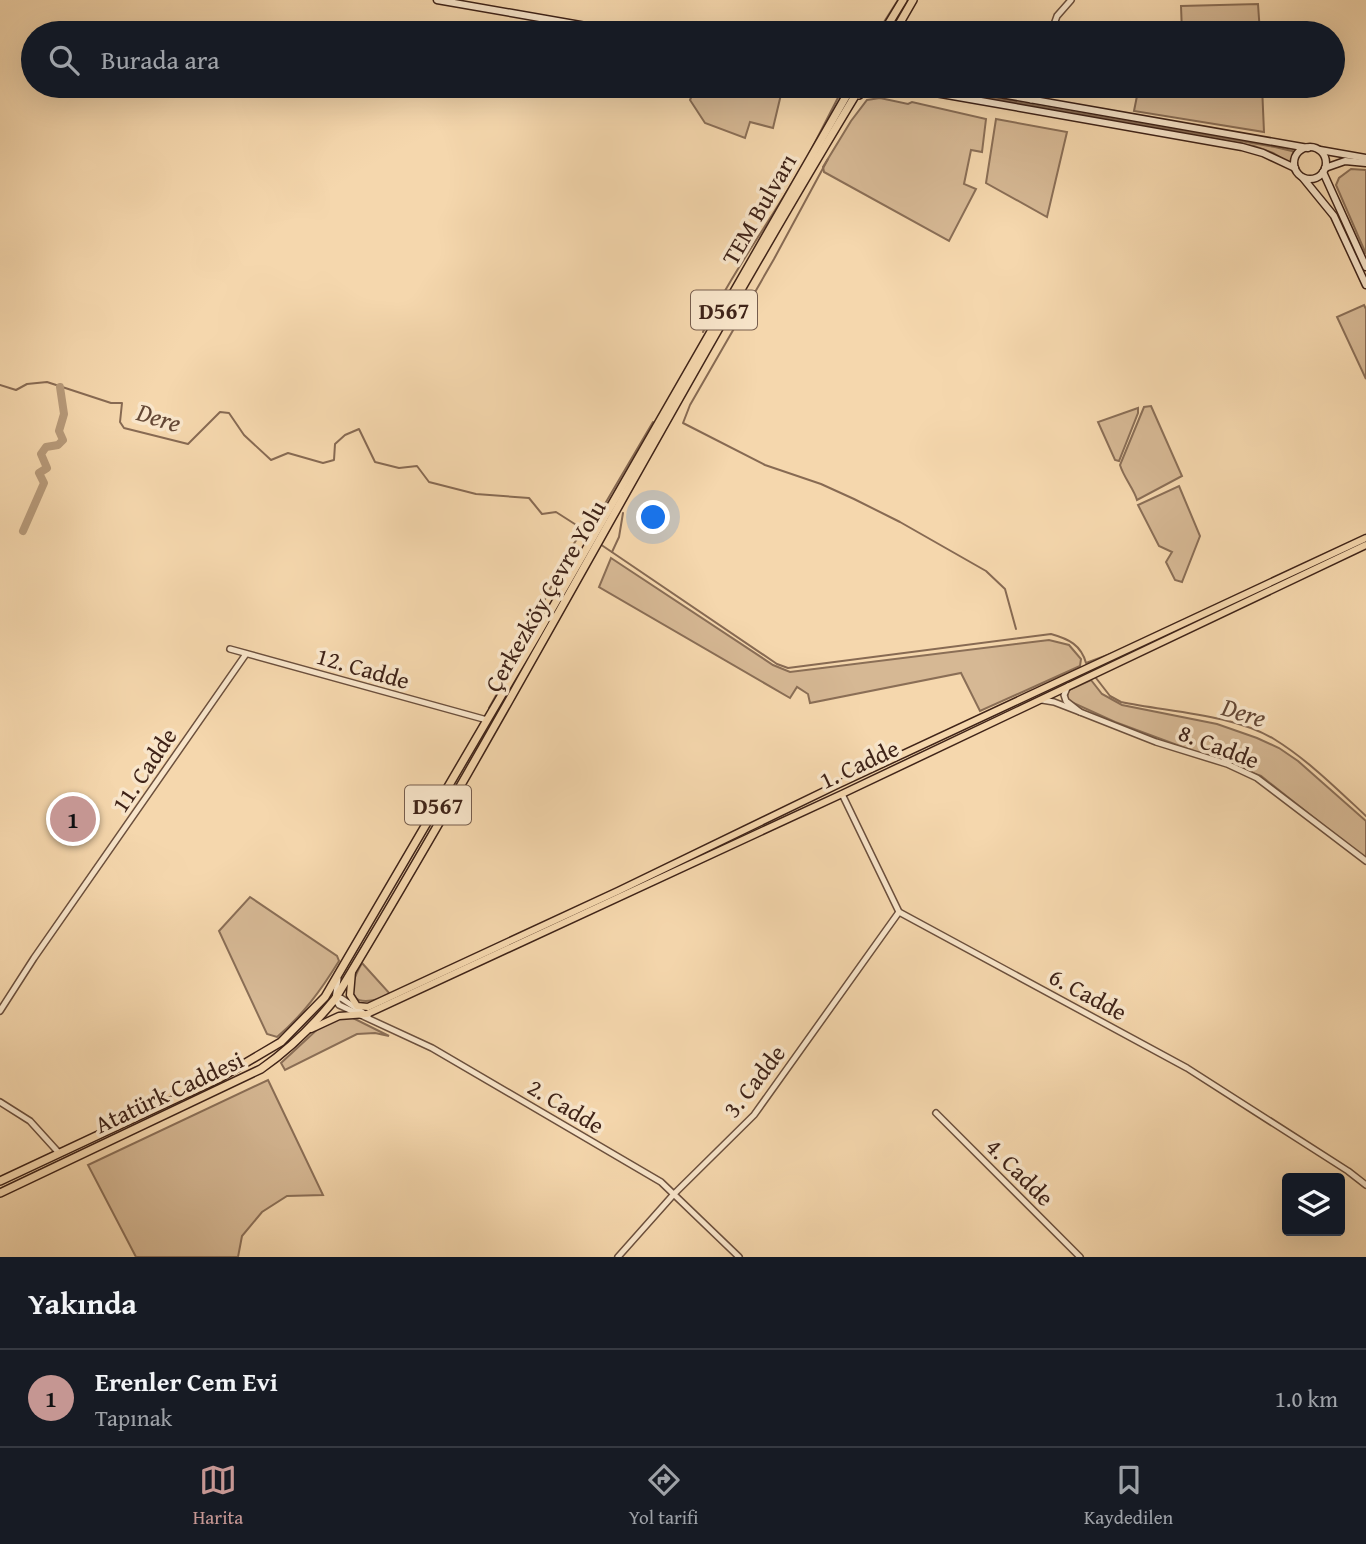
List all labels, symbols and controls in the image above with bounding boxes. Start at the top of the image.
search box [21,21,1345,98]
text: Burada ara [101,40,220,79]
icon: search [45,41,83,79]
street label: TEM Bulvarı [713,147,805,271]
road number: D567 [691,290,757,330]
water label: Dere [131,392,186,442]
street label: Çerkezköy Çevre Yolu [476,493,614,699]
your location [636,500,670,534]
street label: 12. Cadde [312,638,414,698]
water label: Dere [1216,687,1271,737]
street label: 8. Cadde [1174,715,1264,777]
street label: 11. Cadde [103,721,185,819]
street label: 1. Cadde [814,730,904,798]
road number: D567 [405,786,471,824]
pin: 1 [50,793,96,845]
street label: 6. Cadde [1043,959,1133,1029]
street label: 3. Cadde [714,1037,794,1125]
street label: Atatürk Caddesi [89,1042,249,1142]
street label: 2. Cadde [521,1069,611,1143]
street label: 4. Cadde [978,1130,1062,1214]
map controls [1282,1173,1345,1236]
button: layers [1282,1173,1345,1236]
text: Yakında [28,1281,137,1325]
text: Erenler Cem Evi [95,1362,278,1401]
text: 1 [45,1382,57,1415]
text: 1.0 km [1275,1382,1338,1415]
text: Tapınak [95,1401,172,1434]
tab: Harita [193,1461,243,1531]
tab: Yol tarifi [629,1461,699,1531]
tab: Kaydedilen [1084,1461,1173,1531]

